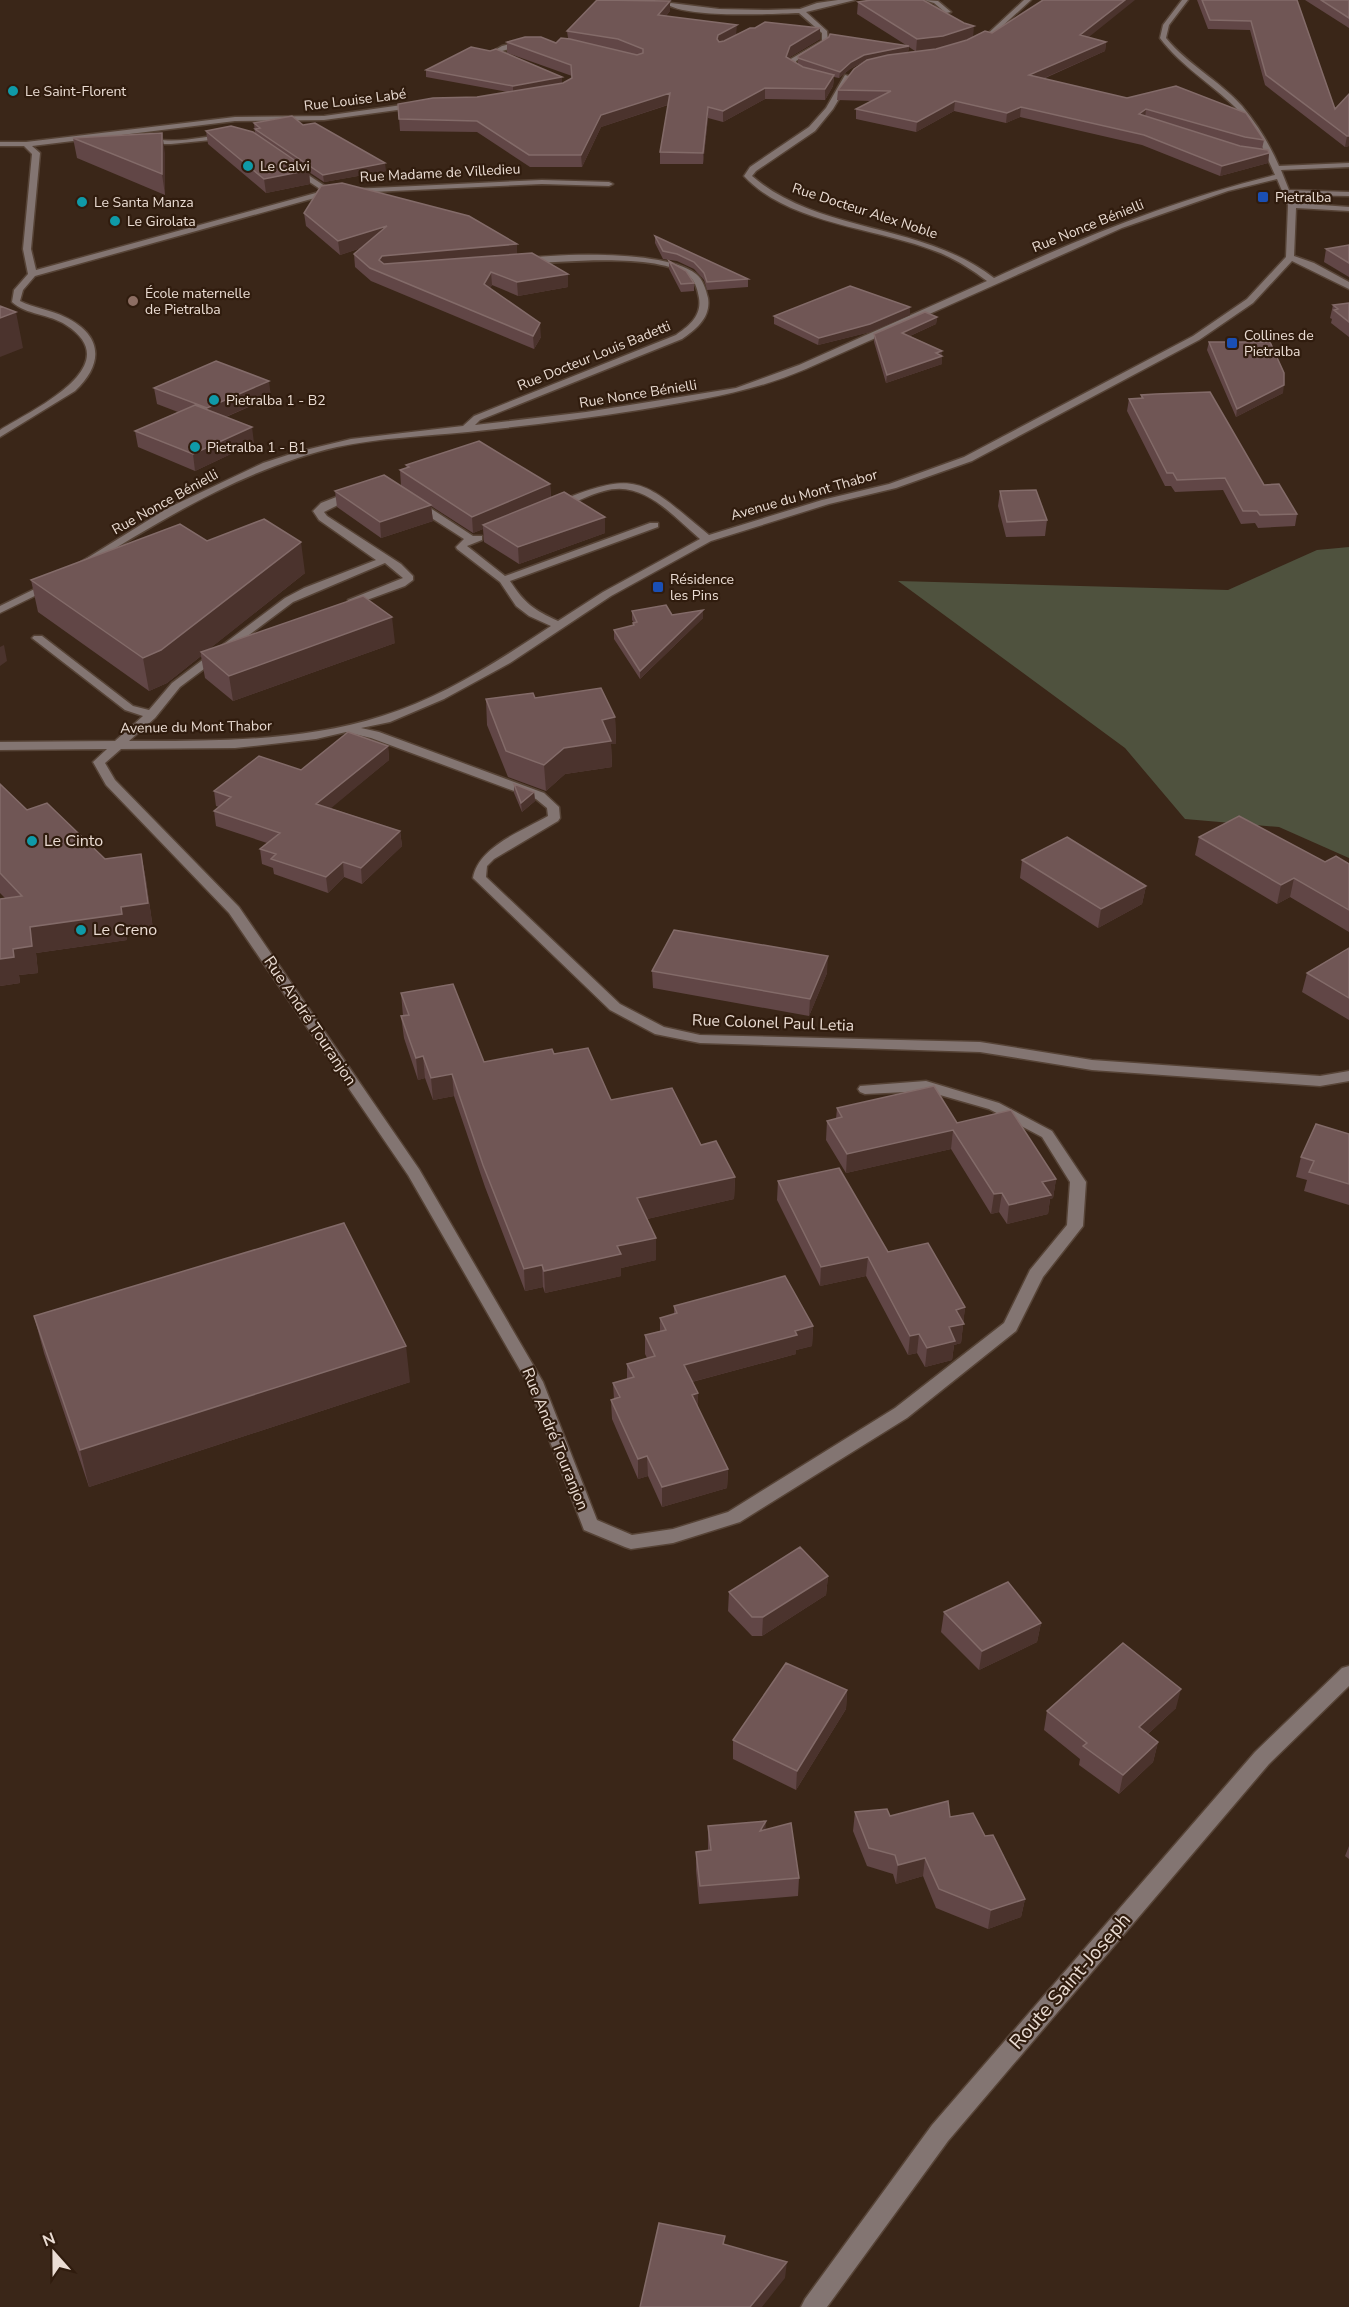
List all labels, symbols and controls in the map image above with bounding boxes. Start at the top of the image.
place label: Le Saint-Florent [25,82,126,101]
marker: Le Saint-Florent [6,84,20,98]
street label: Rue Louise Labé [303,84,407,116]
place label: Le Calvi [260,157,310,176]
marker: Le Calvi [241,159,255,173]
street label: Rue Madame de Villedieu [359,159,521,187]
street label: Rue Docteur Alex Noble [790,178,940,244]
place label: Pietralba [1275,188,1332,207]
marker: Pietralba [1256,190,1270,204]
place label: Le Santa Manza [94,193,194,212]
marker: Le Santa Manza [75,195,89,209]
street label: Rue Nonce Bénielli [1029,195,1147,257]
place label: Le Girolata [127,212,196,231]
marker: Le Girolata [108,214,122,228]
place label: École maternelle de Pietralba [145,284,250,319]
marker: École maternelle de Pietralba [126,294,140,308]
street label: Rue Docteur Louis Badetti [515,317,673,395]
place label: Collines de Pietralba [1244,326,1314,361]
marker: Collines de Pietralba [1225,336,1239,350]
street label: Rue Nonce Bénielli [578,375,698,413]
place label: Pietralba 1 - B2 [226,391,326,410]
marker: Pietralba 1 - B2 [207,393,221,407]
place label: Pietralba 1 - B1 [207,438,307,457]
marker: Pietralba 1 - B1 [188,440,202,454]
street label: Rue Nonce Bénielli [108,465,222,539]
street label: Avenue du Mont Thabor [728,465,880,525]
place label: Résidence les Pins [670,570,734,605]
marker: Résidence les Pins [651,580,665,594]
street label: Avenue du Mont Thabor [120,716,272,738]
place label: Le Cinto [44,830,103,852]
marker: Le Cinto [25,834,39,848]
place label: Le Creno [93,919,157,941]
marker: Le Creno [74,923,88,937]
street label: Rue André Touranjon [258,952,362,1090]
street label: Rue Colonel Paul Letia [691,1009,855,1037]
street label: Rue André Touranjon [516,1364,594,1514]
street label: Route Saint-Joseph [1003,1907,1137,2055]
north arrow [24,2223,84,2283]
text: N [39,2228,59,2252]

